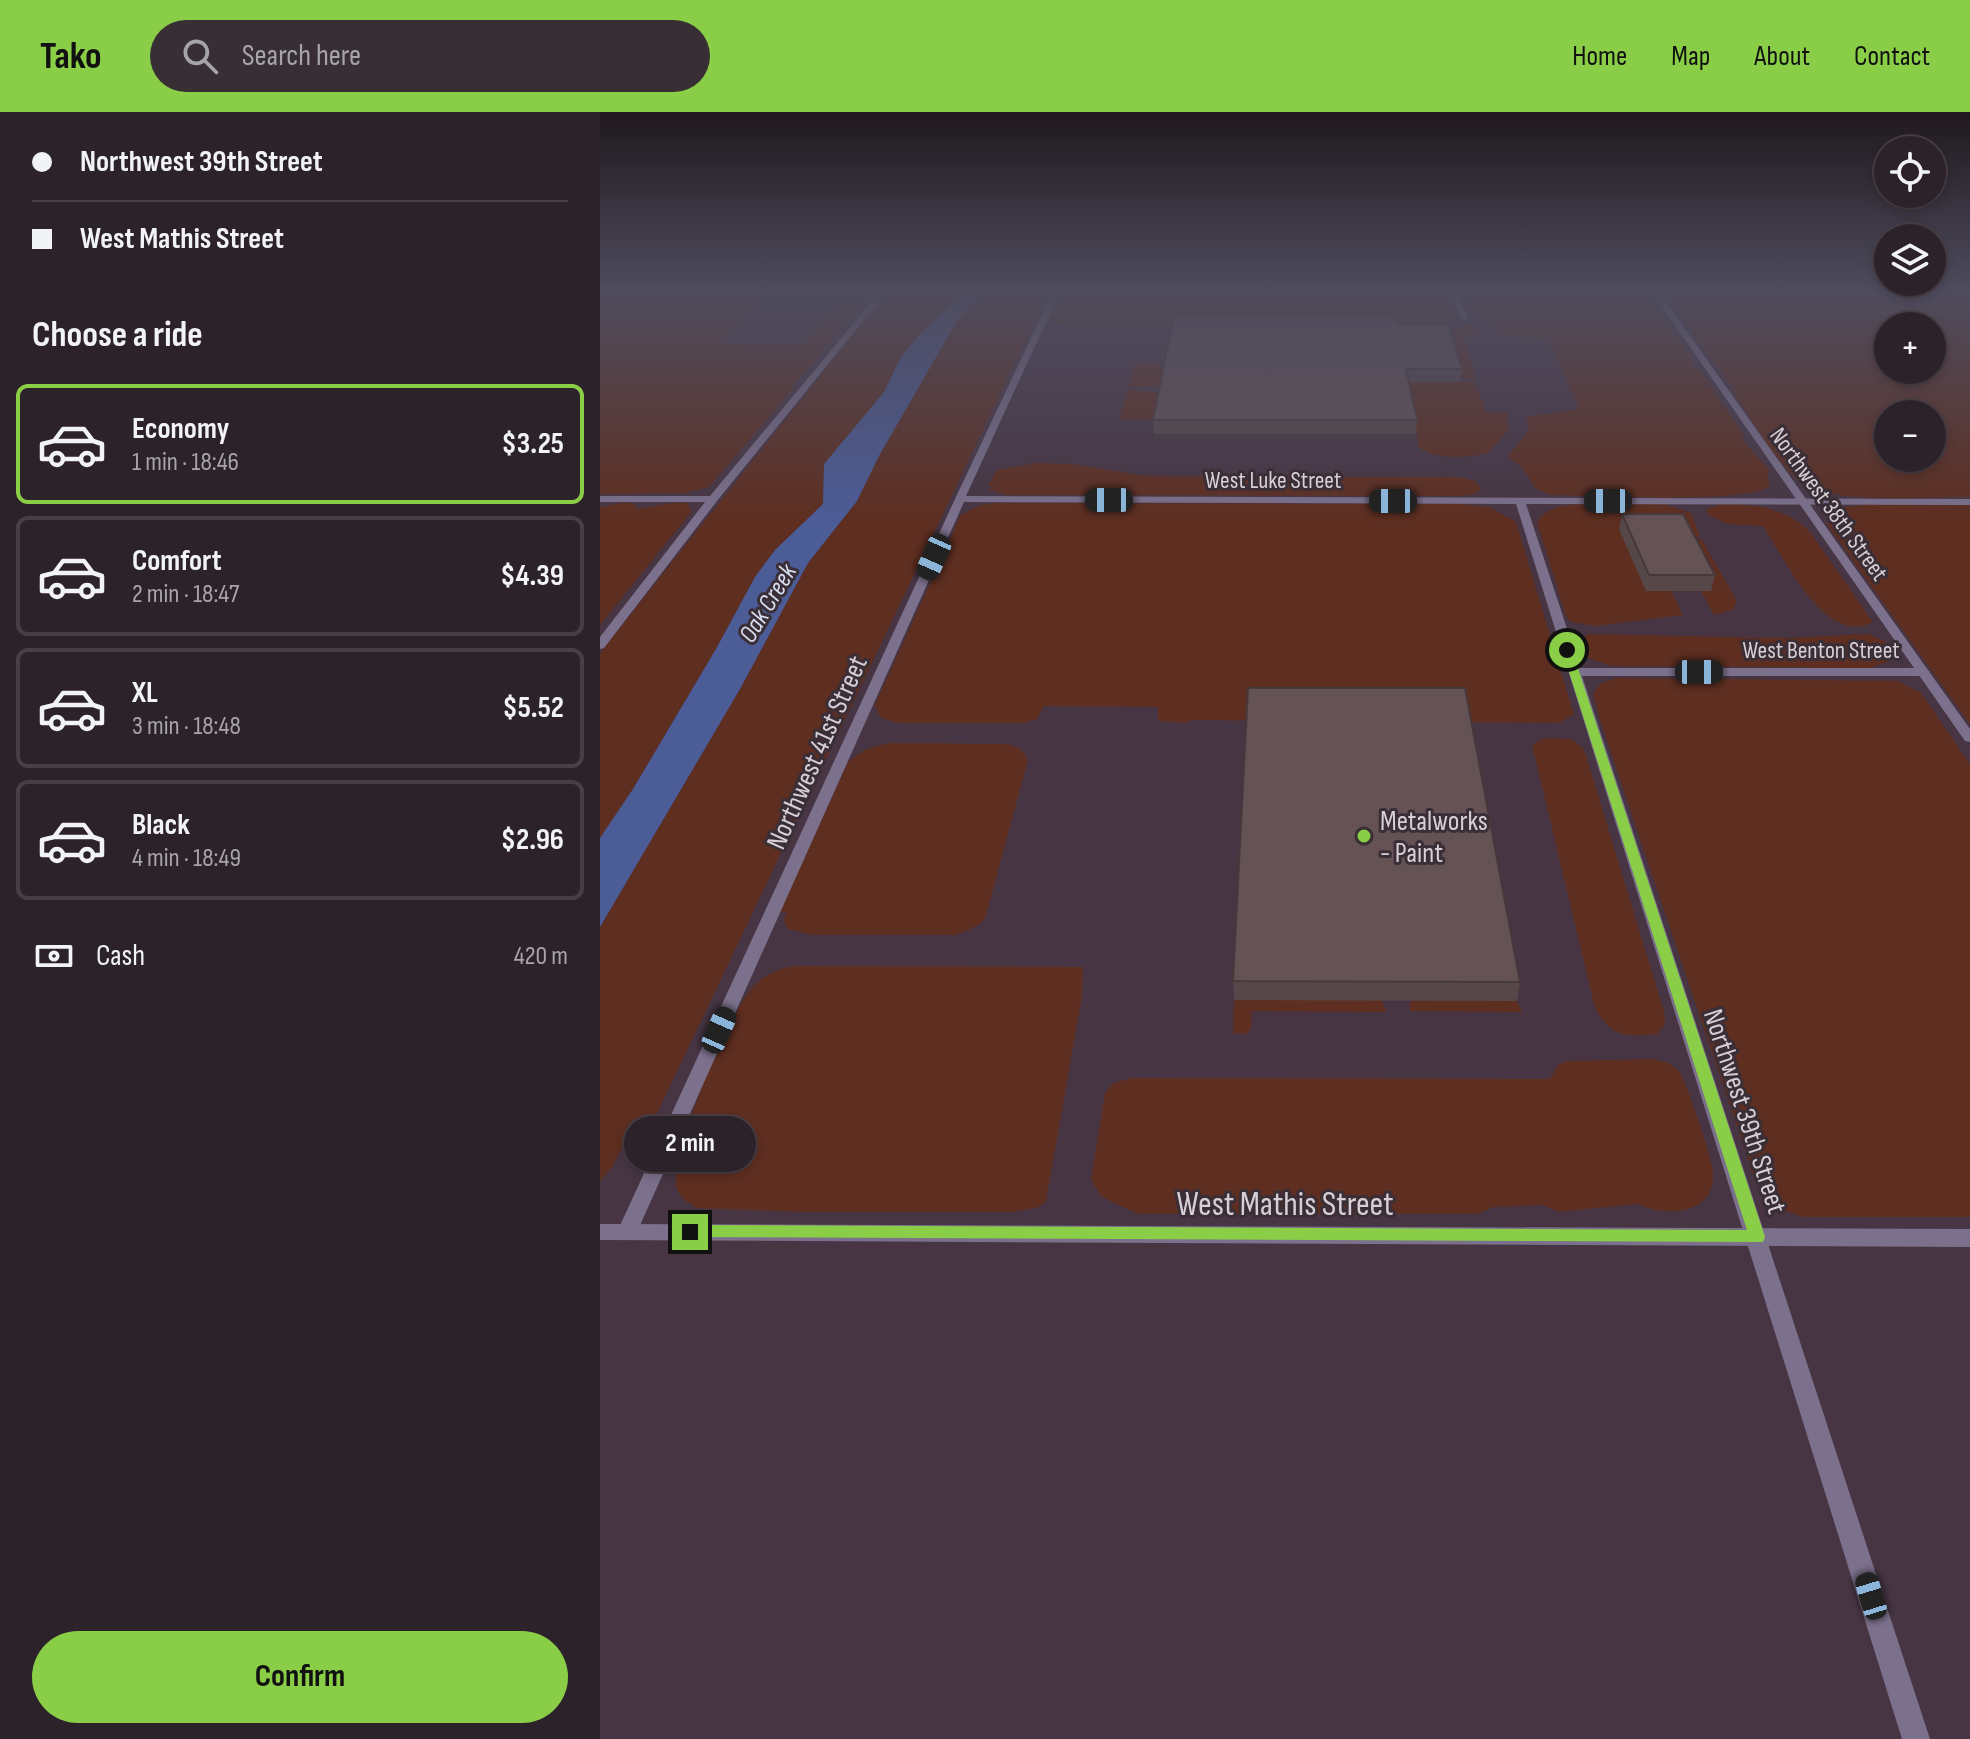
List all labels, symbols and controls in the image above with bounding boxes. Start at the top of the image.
search box [150,20,710,92]
text: Tako [40,34,102,79]
icon: search [178,34,222,78]
text: Search here [242,38,361,74]
text: Home [1572,40,1627,73]
text: Map [1671,40,1710,73]
text: About [1754,40,1810,73]
text: Contact [1854,40,1930,73]
map controls [1874,136,1946,472]
button: locate [1874,136,1946,208]
text: Northwest 39th Street [80,144,323,180]
text: West Mathis Street [80,221,284,257]
button: layers [1874,224,1946,296]
button: + [1874,312,1946,384]
text: Choose a ride [32,314,203,357]
button: − [1874,400,1946,472]
icon: car [36,408,108,480]
text: Economy [132,411,229,447]
street label: Northwest 38th Street [1763,422,1894,587]
text: $3.25 [501,426,564,462]
text: 1 min · 18:46 [132,447,239,478]
street label: West Luke Street [1205,466,1341,495]
car [1085,488,1133,512]
car [1369,489,1417,513]
car [1584,489,1632,513]
car [913,530,955,584]
icon: car [36,540,108,612]
text: Comfort [132,543,222,579]
text: $4.39 [500,558,564,594]
water label: Oak Creek [733,558,804,649]
text: 2 min · 18:47 [132,579,239,610]
route start [1549,632,1585,668]
street label: West Benton Street [1742,636,1900,665]
street label: Northwest 41st Street [760,651,875,855]
car [1675,660,1723,684]
icon: car [36,672,108,744]
text: XL [132,675,158,711]
text: $5.52 [502,690,564,726]
text: 3 min · 18:48 [132,711,241,742]
icon: car [36,804,108,876]
place label: Metalworks - Paint [1380,805,1488,870]
text: Black [132,807,190,843]
text: $2.96 [501,822,564,858]
marker: Metalworks - Paint [1355,827,1373,845]
text: 4 min · 18:49 [132,843,241,874]
icon: cash [32,934,76,978]
text: Cash [96,938,145,974]
text: 420 m [514,941,568,972]
car [698,1003,740,1057]
street label: Northwest 39th Street [1696,1005,1793,1218]
callout: 2 min [624,1116,756,1172]
text: 2 min [665,1128,715,1159]
street label: West Mathis Street [1176,1184,1394,1225]
route end [672,1214,708,1250]
car [1853,1570,1889,1622]
button: Confirm [32,1631,568,1723]

